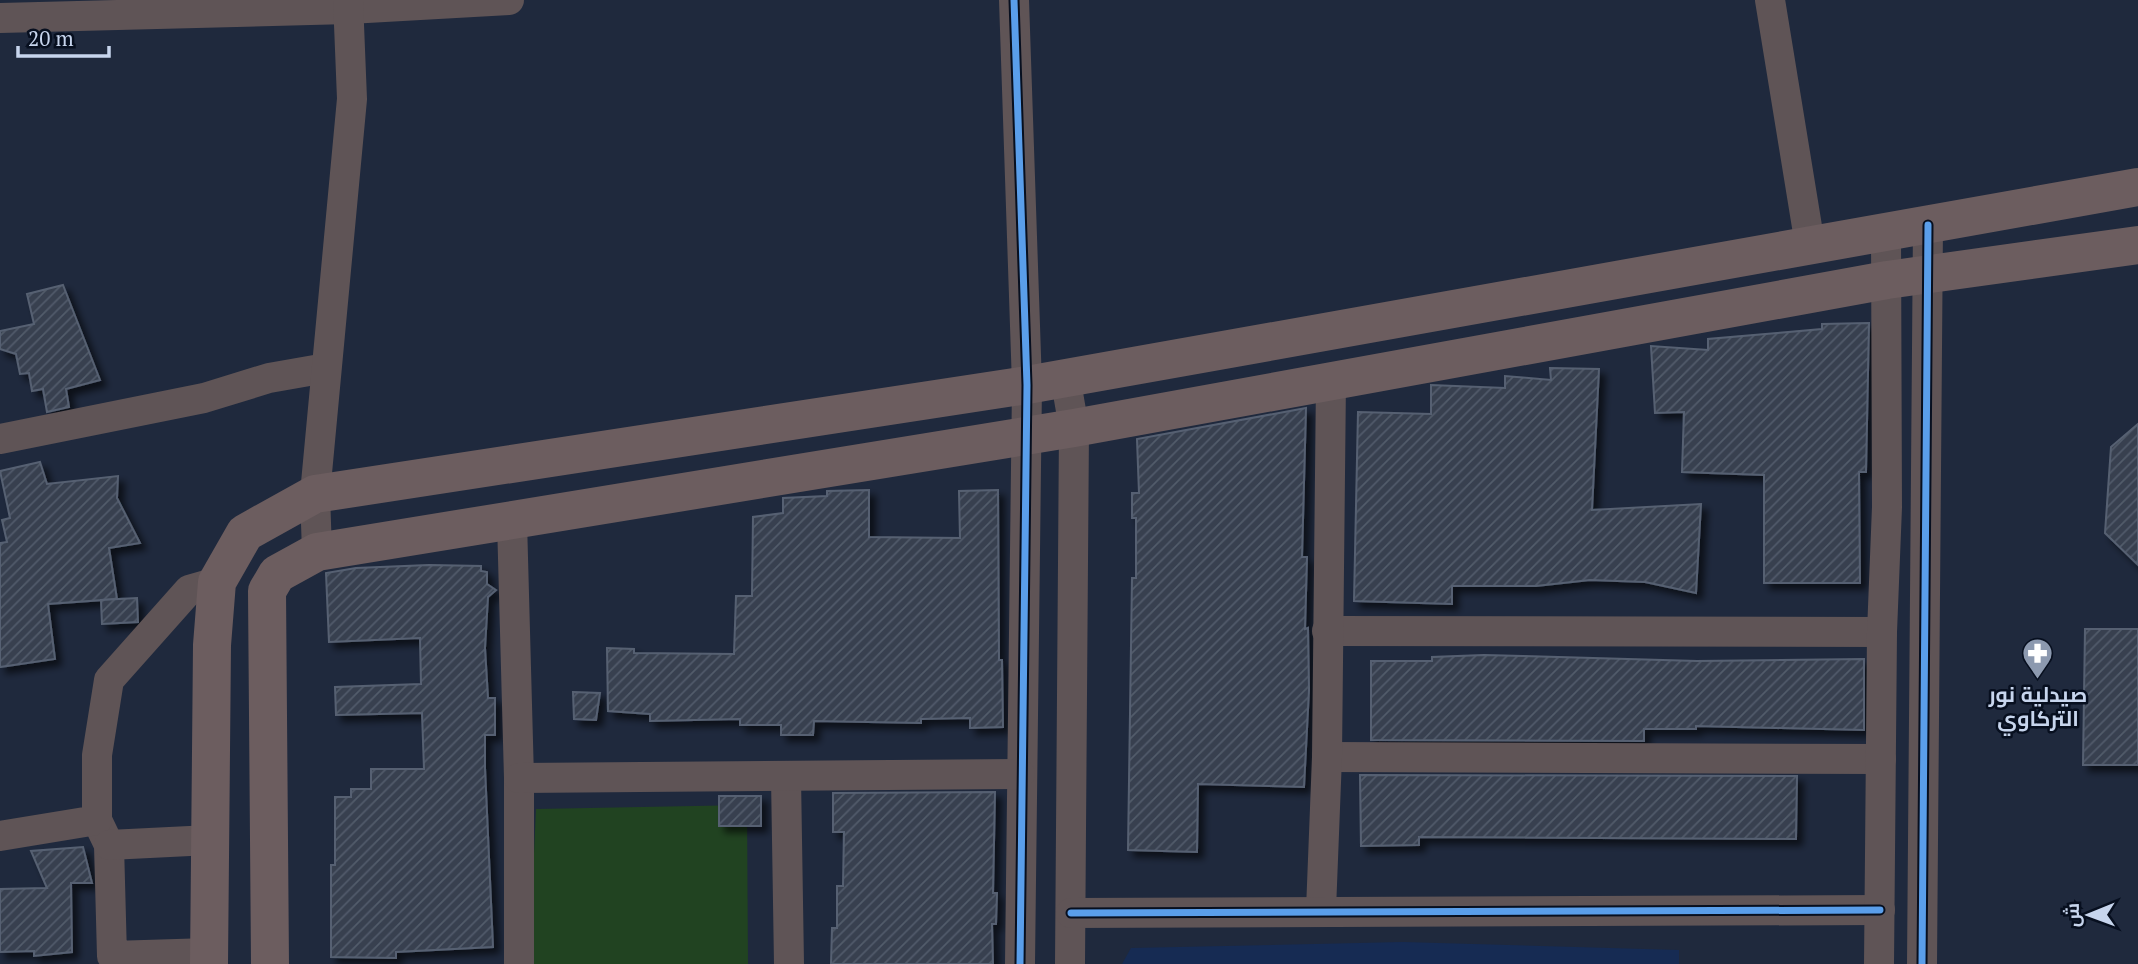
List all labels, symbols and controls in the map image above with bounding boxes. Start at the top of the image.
scale bar [18,14,108,58]
text: 20 m [28,24,74,52]
pharmacy icon: صيدلية نور التركاوي [2021,637,2055,681]
place label: صيدلية نور التركاوي [1988,680,2087,736]
north arrow [2054,880,2124,950]
text: ش [2059,903,2084,928]

